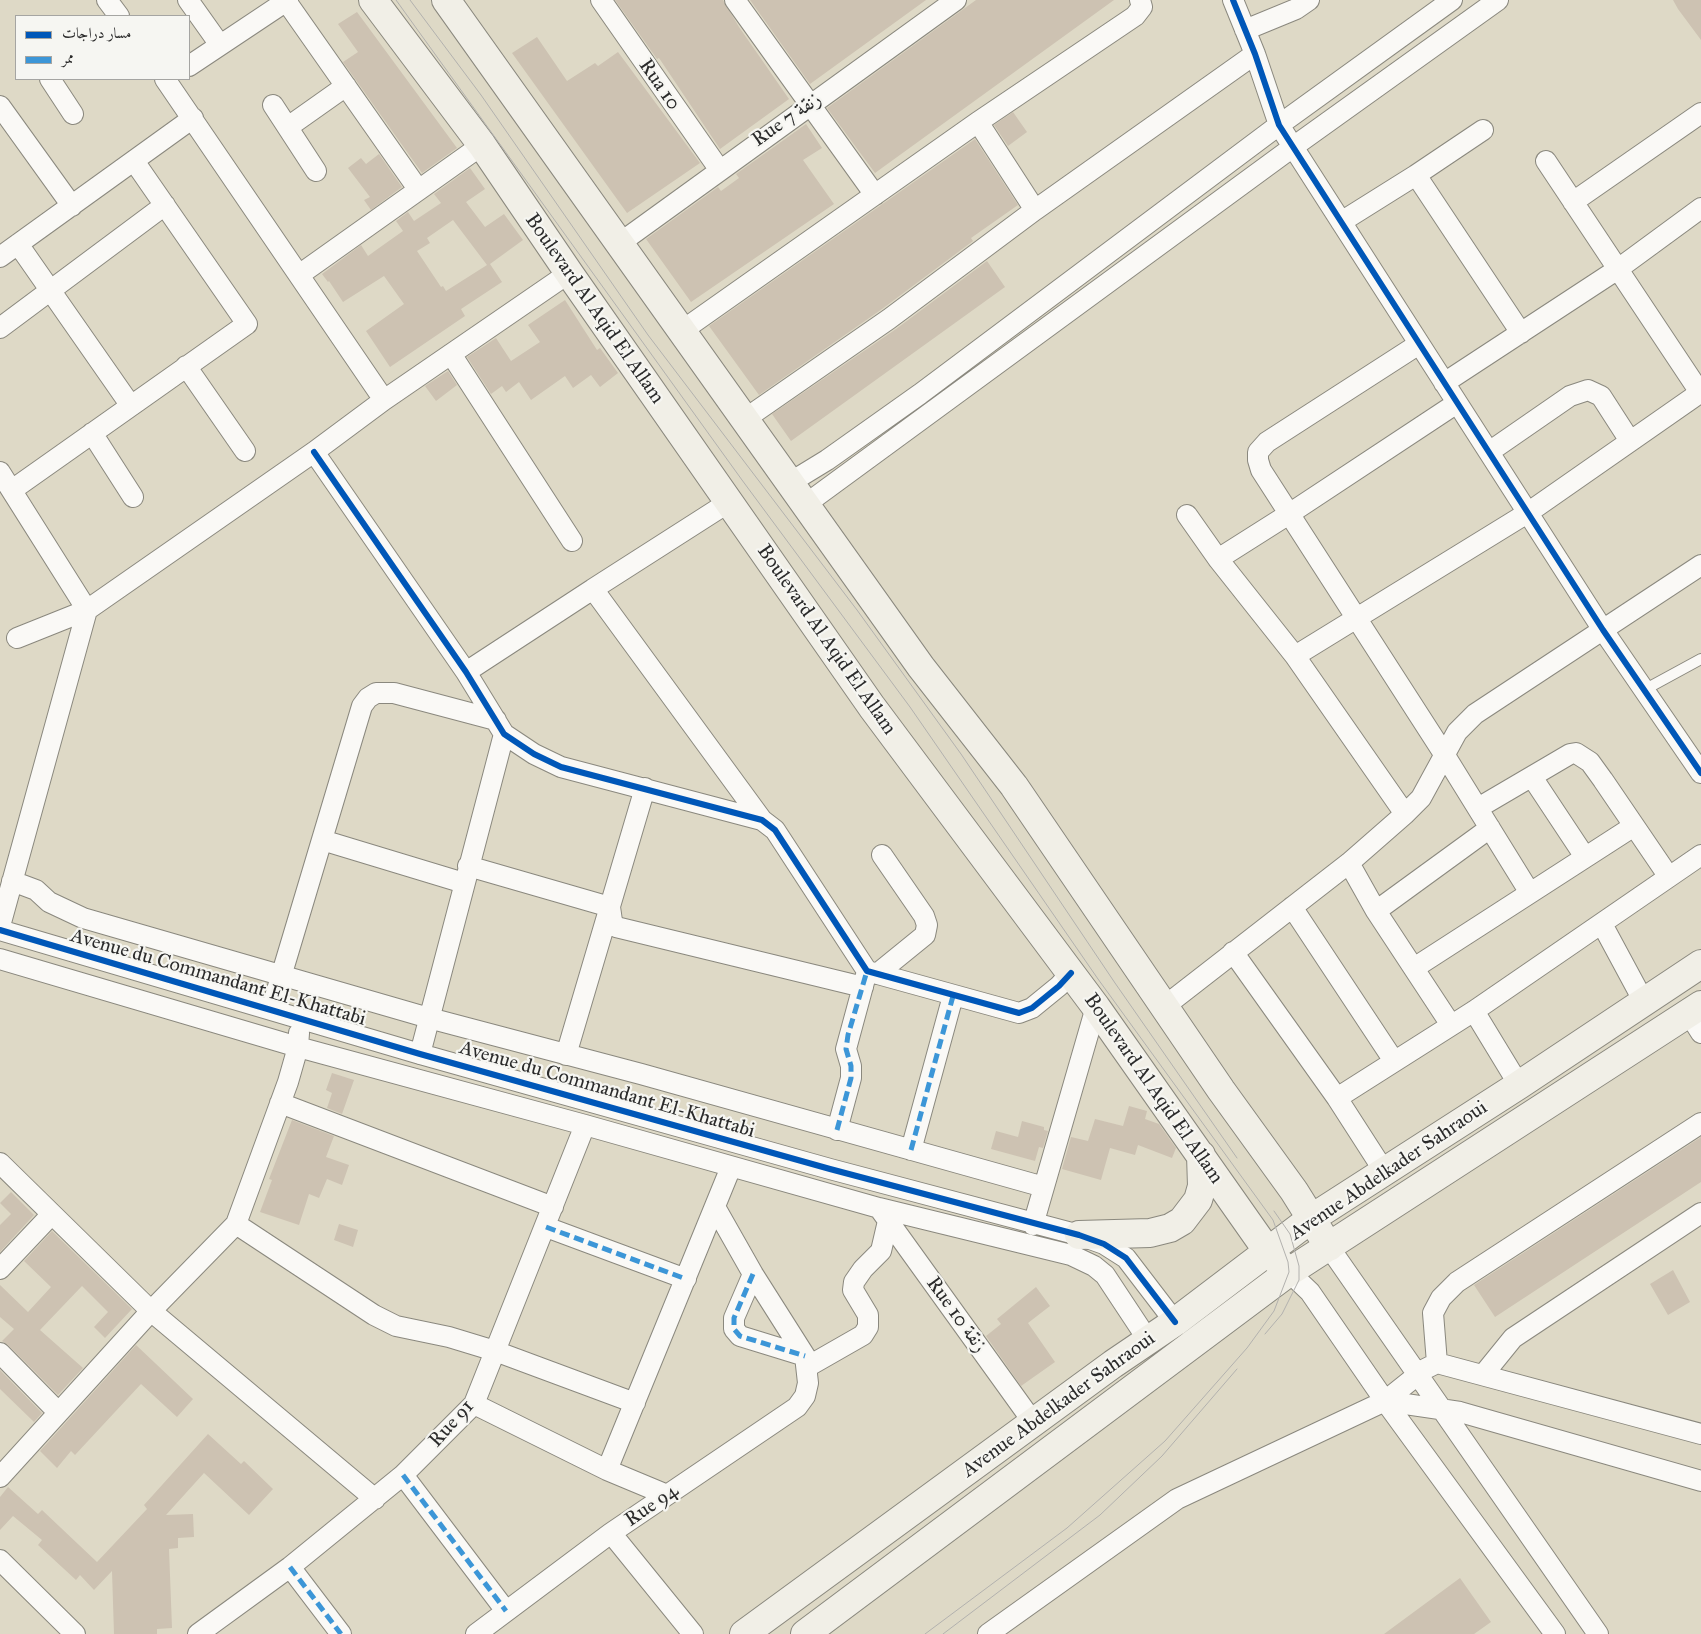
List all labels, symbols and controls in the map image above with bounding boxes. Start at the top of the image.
legend [15,15,190,80]
text: مسار دراجات [62,24,131,42]
text: ممر [62,49,74,67]
street label: Rua 10 [633,55,685,115]
street label: Rue 7 زنقة [748,87,826,153]
street label: Boulevard Al Aqid El Allam [519,209,669,409]
street label: Boulevard Al Aqid El Allam [751,540,901,740]
street label: Avenue du Commandant El-Khattabi [68,924,368,1032]
street label: Boulevard Al Aqid El Allam [1078,989,1228,1189]
street label: Avenue du Commandant El-Khattabi [457,1036,757,1144]
street label: Avenue Abdelkader Sahraoui [1286,1096,1492,1246]
street label: Rue 10 زنقة [920,1272,992,1358]
street label: Avenue Abdelkader Sahraoui [958,1327,1160,1483]
street label: Rue 91 [424,1395,480,1453]
street label: Rue 94 [621,1480,683,1532]

